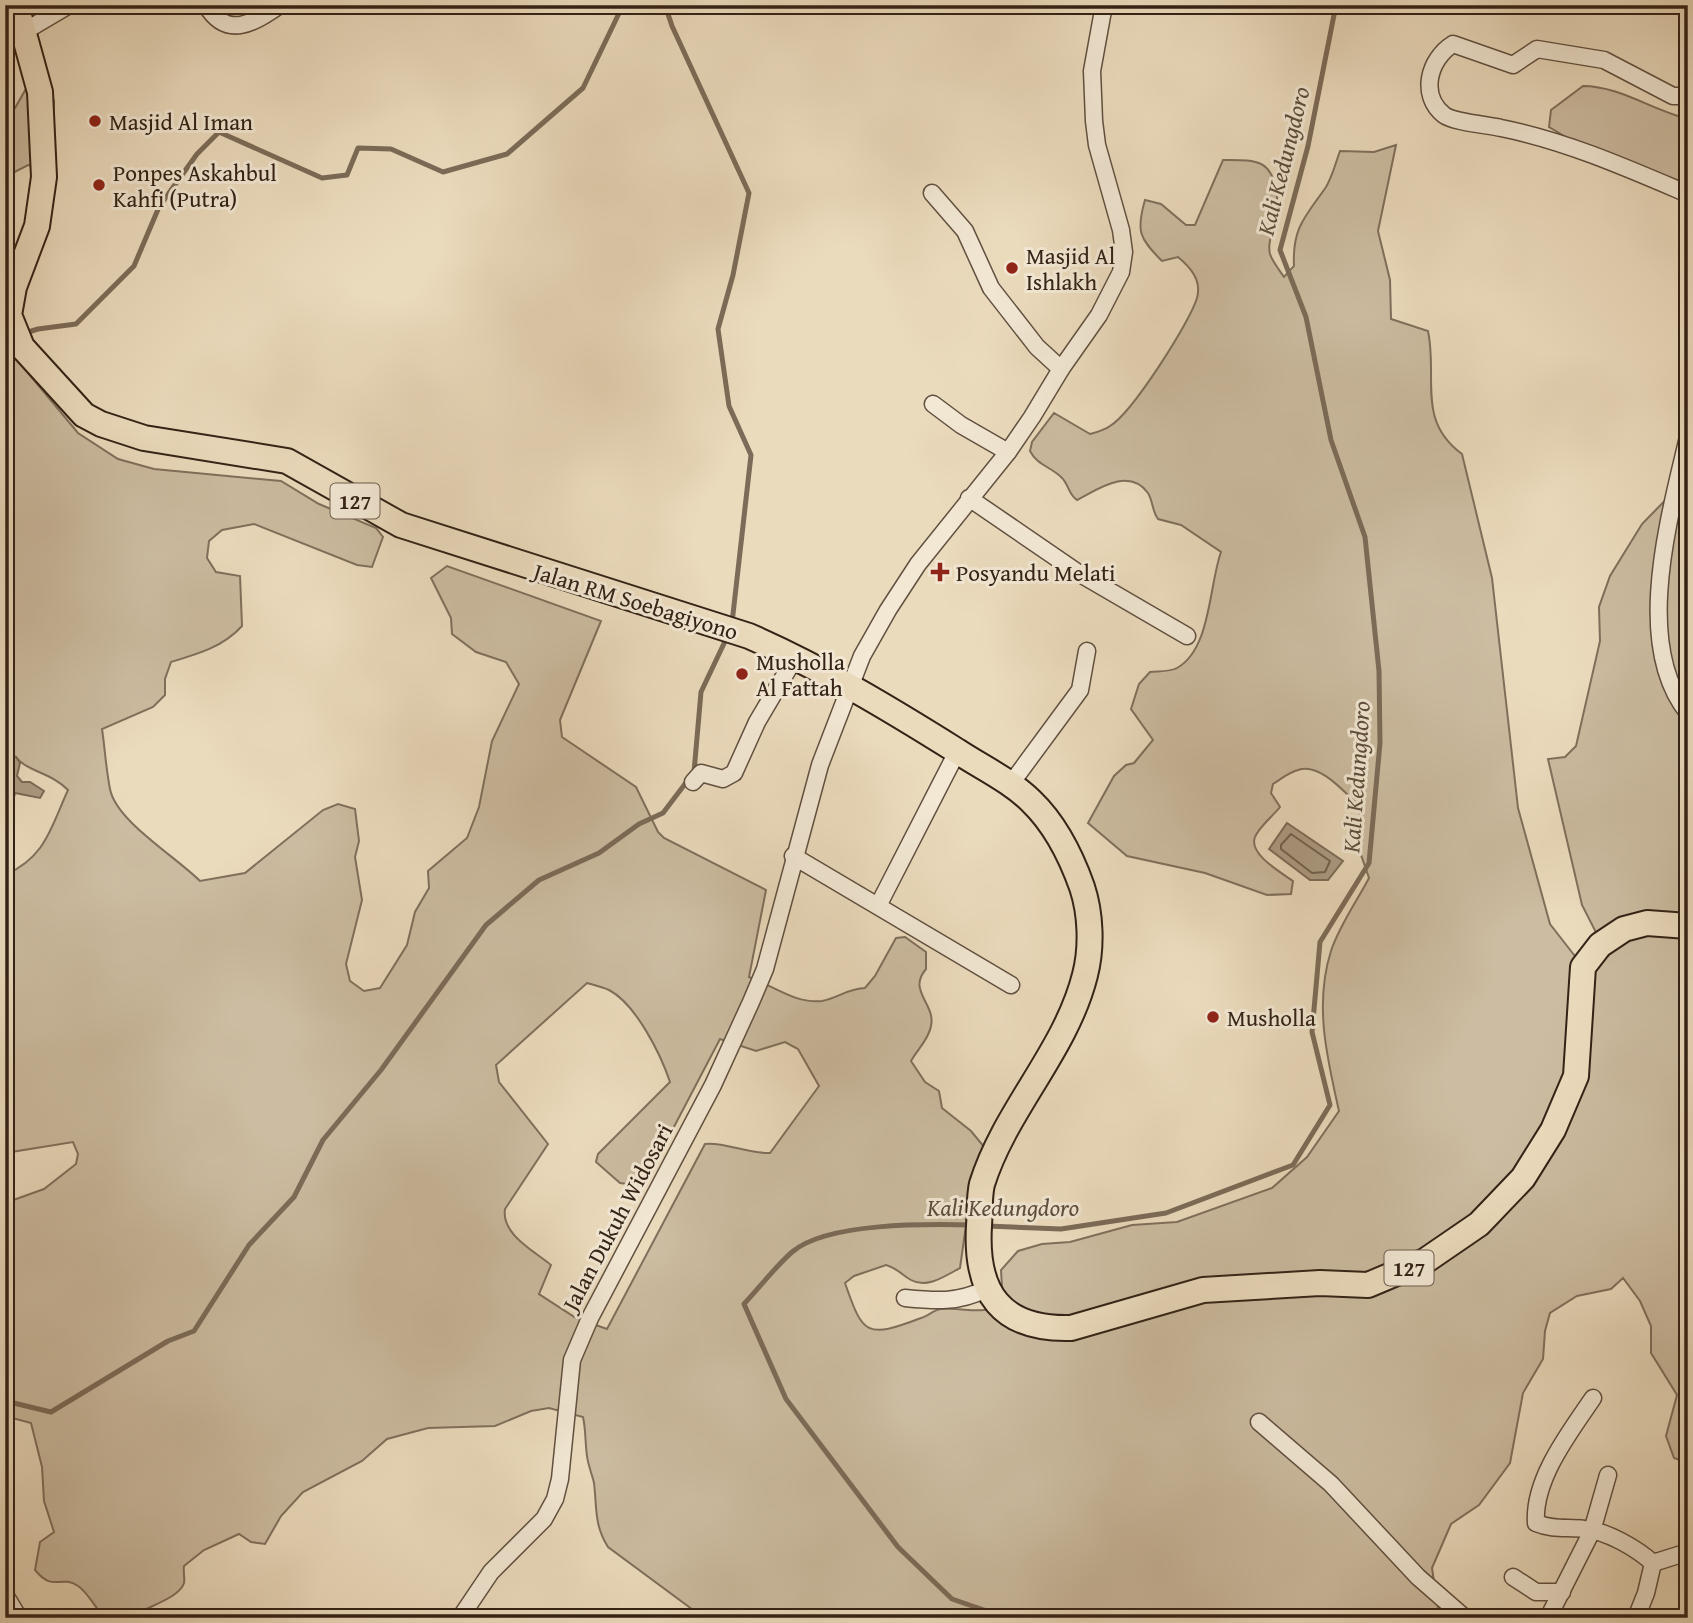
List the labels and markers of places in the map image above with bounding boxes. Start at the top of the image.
place label: Masjid Al Iman [109,105,253,138]
marker: Masjid Al Iman [87,113,103,129]
place label: Ponpes Askahbul Kahfi (Putra) [113,156,277,215]
marker: Ponpes Askahbul Kahfi (Putra) [91,177,107,193]
place label: Masjid Al Ishlakh [1026,239,1115,298]
marker: Masjid Al Ishlakh [1004,260,1020,276]
place label: Posyandu Melati [956,556,1115,589]
marker: Posyandu Melati [930,562,950,582]
place label: Musholla Al Fattah [756,645,845,704]
marker: Musholla Al Fattah [734,666,750,682]
place label: Musholla [1227,1001,1316,1034]
marker: Musholla [1205,1009,1221,1025]

